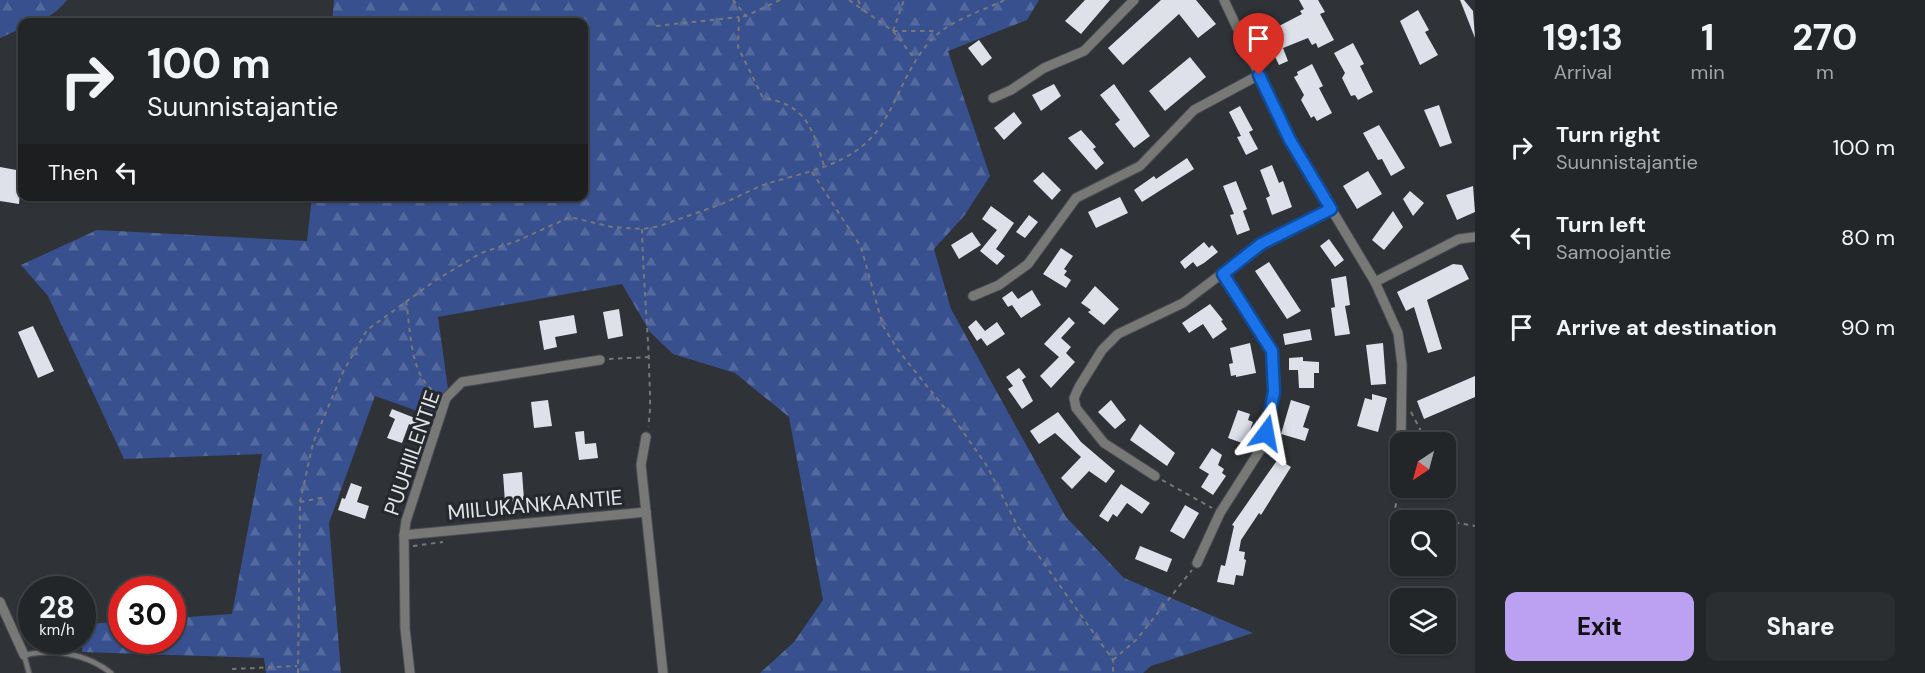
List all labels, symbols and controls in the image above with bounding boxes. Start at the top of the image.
pin [1233,13,1284,75]
text: 19:13 [1543,14,1623,61]
text: 1 [1701,14,1714,61]
text: 270 [1792,14,1857,61]
icon: arrive [1242,22,1275,55]
text: 100 m [147,36,271,91]
icon: right [48,42,126,120]
text: Arrival [1554,59,1612,85]
text: min [1691,59,1725,85]
text: m [1816,59,1834,85]
text: Suunnistajantie [147,89,338,124]
text: Turn right [1556,120,1661,149]
icon: right [1505,131,1538,164]
text: 100 m [1833,133,1895,162]
text: Suunnistajantie [1556,149,1698,175]
icon: left [110,156,143,189]
text: Then [48,158,98,187]
text: Turn left [1556,210,1646,239]
icon: left [1505,221,1538,254]
text: 80 m [1841,223,1895,252]
text: Samoojantie [1556,239,1671,265]
icon: arrive [1505,311,1538,344]
text: Arrive at destination [1556,313,1777,342]
text: 90 m [1841,313,1895,342]
street label: PUUHIILENTIE [378,387,446,519]
position arrow [1234,401,1298,465]
north arrow [1390,432,1456,498]
map controls [1390,432,1456,654]
street label: MIILUKANKAANTIE [446,483,624,527]
button: search [1390,510,1456,576]
speed limit sign: 30 [108,576,186,654]
text: 28 [39,588,75,627]
button: layers [1390,588,1456,654]
button: Exit [1505,592,1694,661]
button: Share [1706,592,1895,661]
text: km/h [39,620,75,640]

